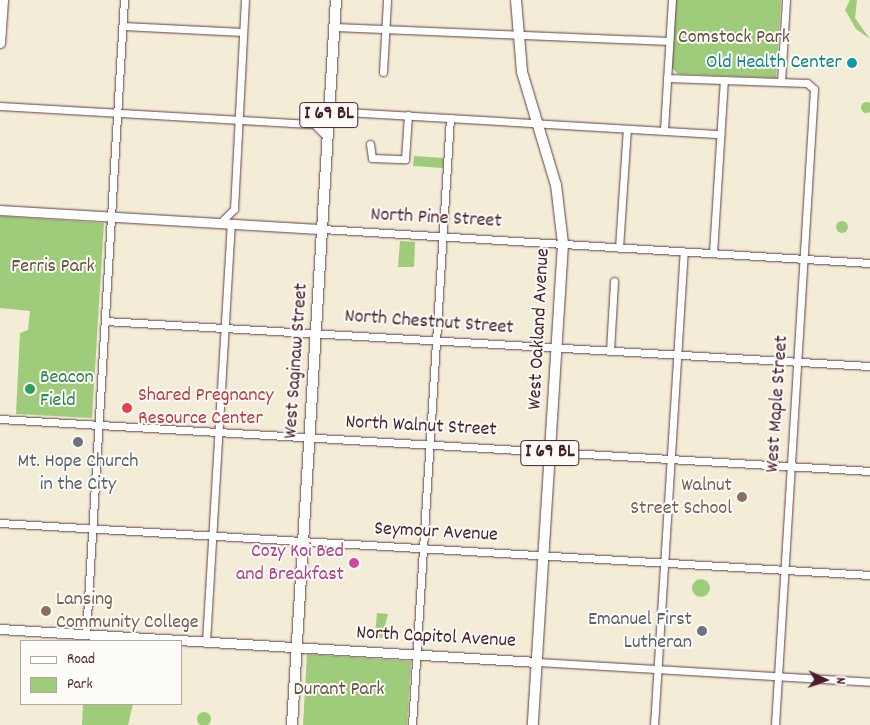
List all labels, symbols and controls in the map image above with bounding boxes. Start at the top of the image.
park label: Comstock Park [678,26,790,50]
place label: Old Health Center [706,51,842,75]
marker: Old Health Center [846,57,858,69]
road number: I 69 BL [299,98,359,132]
street label: North Pine Street [370,204,502,234]
street label: West Oakland Avenue [524,248,556,410]
park label: Ferris Park [11,255,95,279]
street label: West Saginaw Street [280,282,314,440]
street label: North Chestnut Street [344,305,514,341]
street label: West Maple Street [761,334,795,474]
place label: Beacon Field [40,366,94,413]
marker: Beacon Field [24,383,36,395]
place label: Shared Pregnancy Resource Center [138,384,274,431]
marker: Shared Pregnancy Resource Center [120,401,134,415]
street label: North Walnut Street [345,411,497,443]
marker: Mt. Hope Church in the City [72,436,84,448]
road number: I 69 BL [520,436,580,469]
place label: Mt. Hope Church in the City [17,450,139,497]
place label: Walnut Street School [630,474,732,521]
marker: Walnut Street School [736,491,748,503]
street label: Seymour Avenue [374,518,498,548]
place label: Cozy Koi Bed and Breakfast [236,540,344,587]
marker: Cozy Koi Bed and Breakfast [348,557,360,569]
place label: Lansing Community College [56,588,198,635]
marker: Lansing Community College [40,605,52,617]
place label: Emanuel First Lutheran [588,608,692,655]
street label: North Capitol Avenue [356,622,516,654]
marker: Emanuel First Lutheran [696,625,708,637]
legend [20,640,182,705]
text: Road [67,649,95,671]
north arrow [800,655,850,705]
text: Park [67,674,93,696]
text: N [830,677,850,685]
park label: Durant Park [293,678,385,702]

